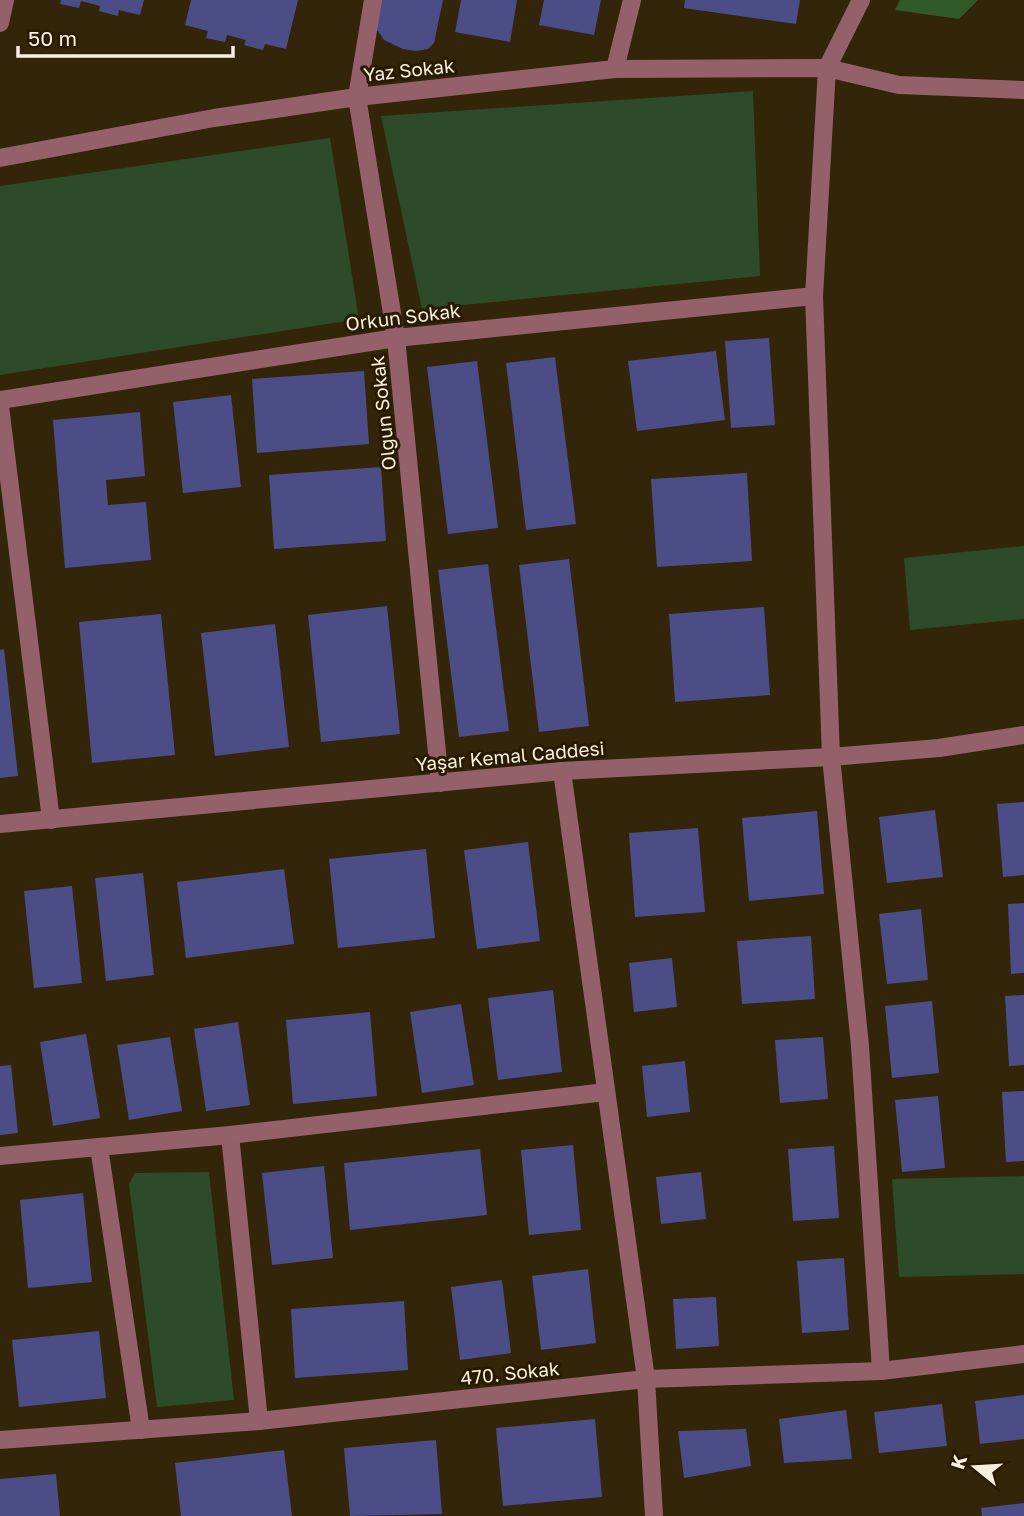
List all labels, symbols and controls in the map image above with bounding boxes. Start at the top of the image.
scale bar [18,14,233,58]
text: 50 m [28,25,77,51]
street label: Yaz Sokak [362,53,456,86]
street label: Orkun Sokak [344,298,462,335]
street label: Olgun Sokak [365,354,400,472]
street label: Yaşar Kemal Caddesi [414,736,605,775]
street label: 470. Sokak [459,1356,561,1389]
north arrow [940,1432,1010,1502]
text: K [945,1451,971,1472]

